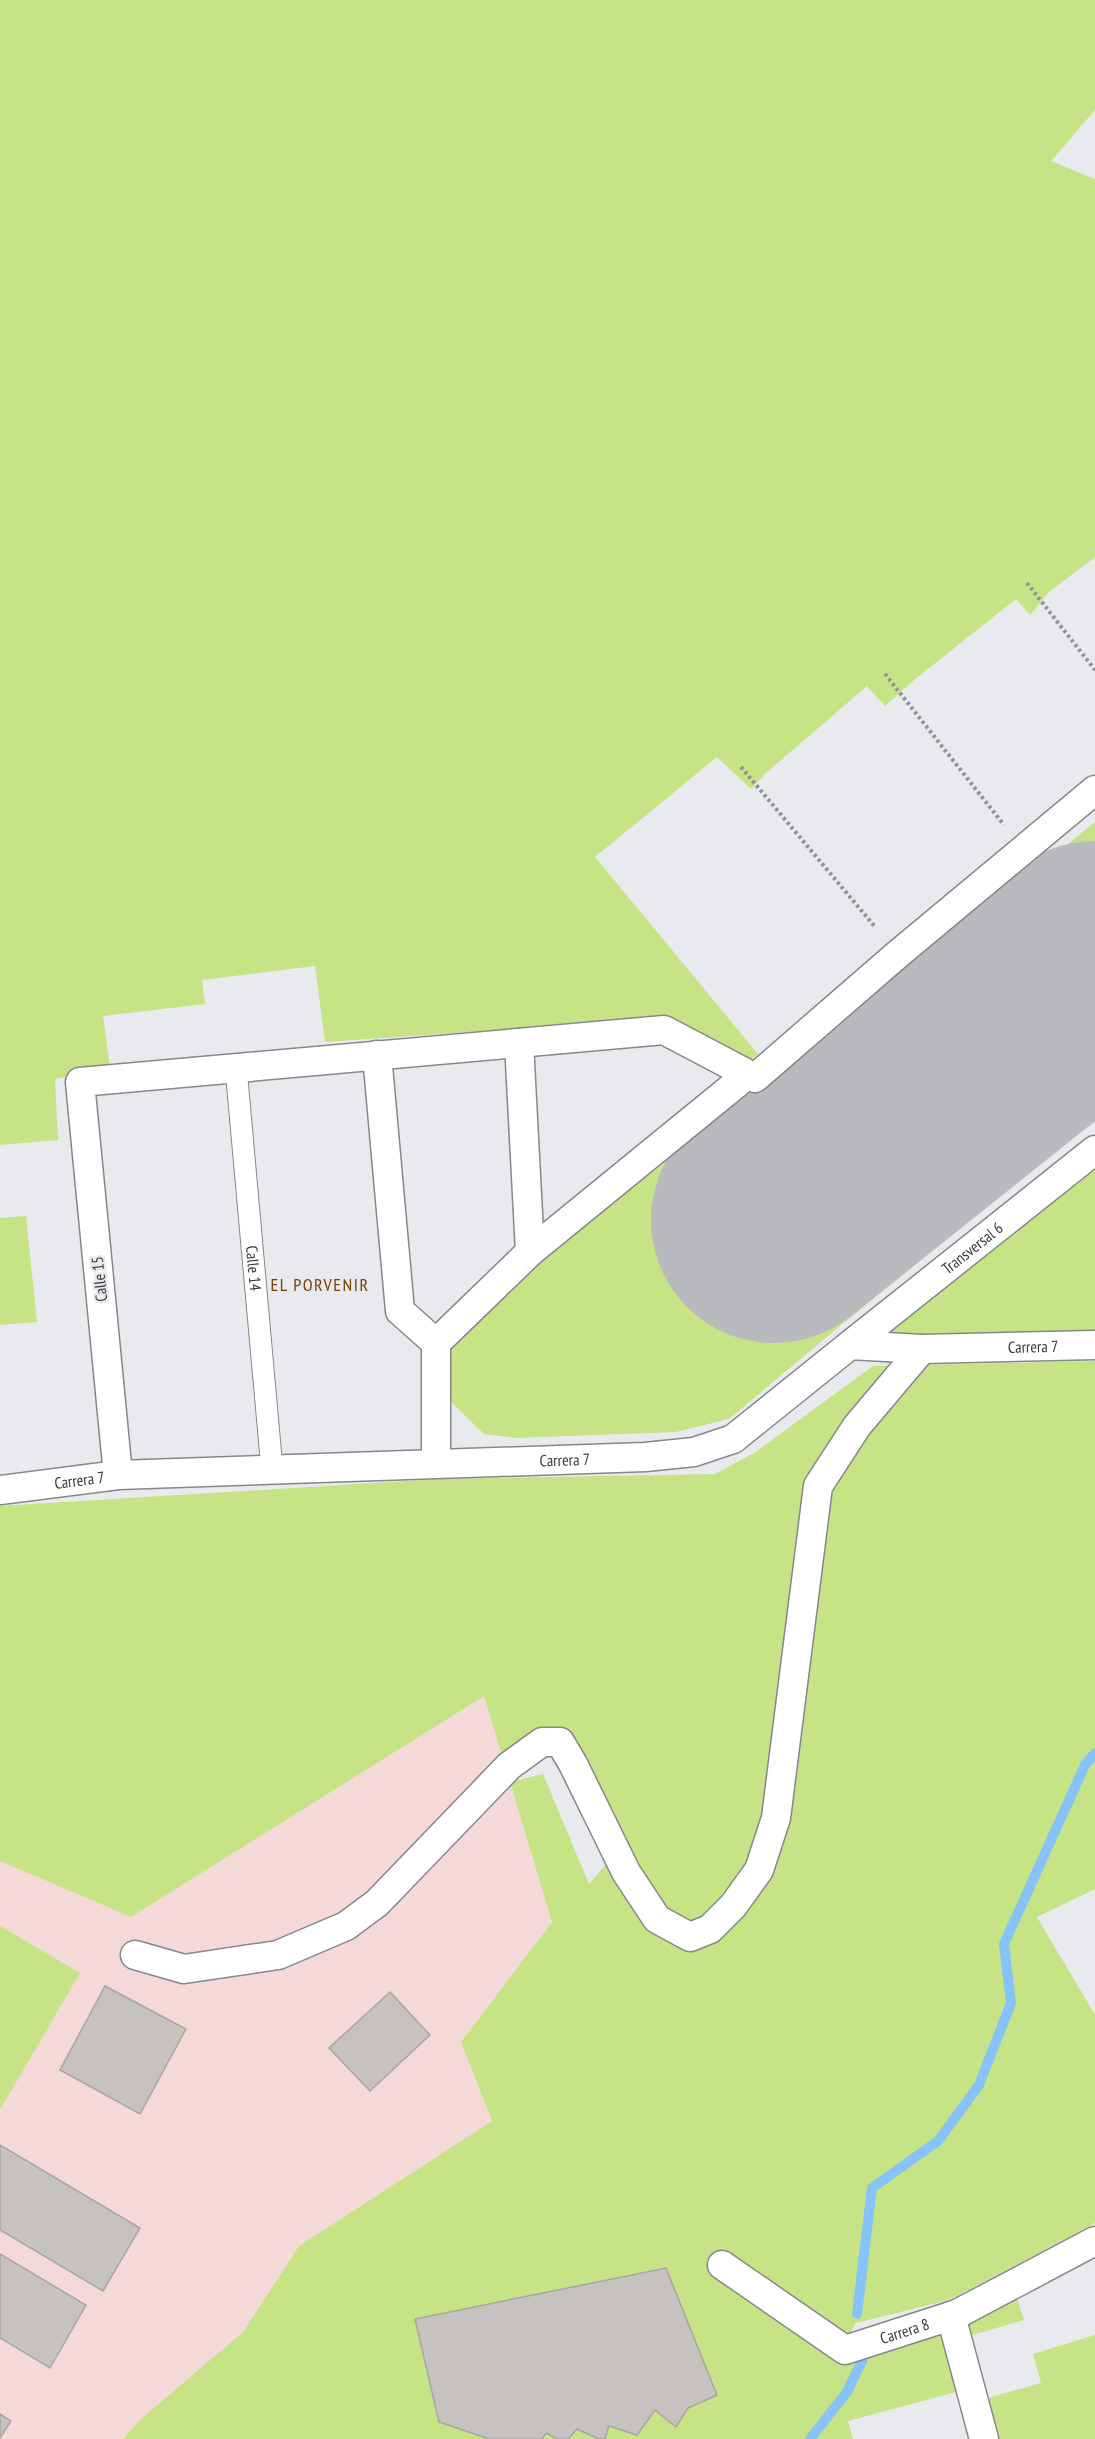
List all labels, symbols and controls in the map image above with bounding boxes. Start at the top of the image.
street label: Transversal 6 [937,1217,1007,1278]
street label: Calle 14 [242,1245,266,1292]
street label: Calle 15 [87,1255,111,1303]
district label: EL PORVENIR [270,1273,370,1296]
street label: Carrera 7 [1008,1336,1059,1357]
street label: Carrera 7 [539,1449,590,1471]
street label: Carrera 7 [53,1467,106,1493]
street label: Carrera 8 [877,2314,932,2348]

